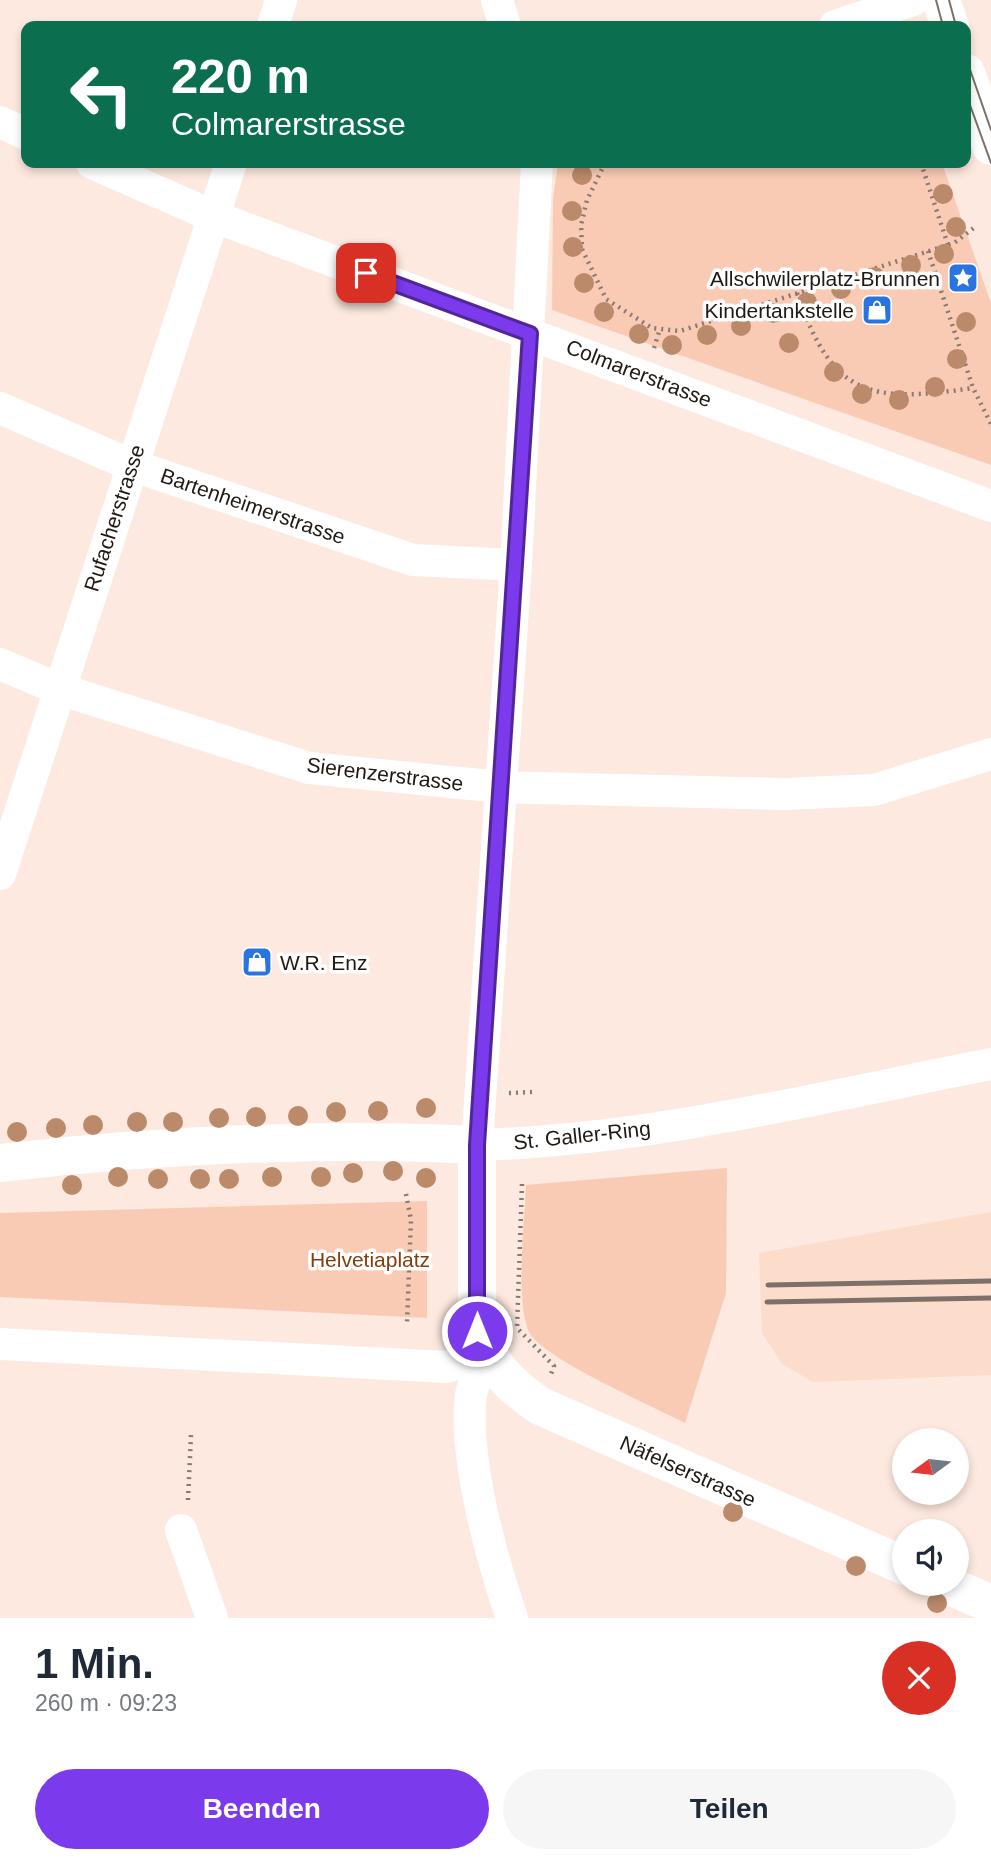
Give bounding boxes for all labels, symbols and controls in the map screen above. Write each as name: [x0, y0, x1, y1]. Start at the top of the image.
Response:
icon: left: [56, 49, 147, 140]
text: 220 m: [171, 49, 310, 103]
text: Colmarerstrasse: [171, 106, 406, 142]
pin: [336, 243, 396, 303]
icon: arrive: [347, 254, 385, 292]
place icon: Allschwilerplatz-Brunnen: [946, 261, 980, 295]
place label: Allschwilerplatz-Brunnen: [710, 267, 940, 290]
shop icon: Kindertankstelle: [860, 293, 894, 327]
place label: Kindertankstelle: [705, 299, 854, 322]
street label: Colmarerstrasse: [563, 335, 715, 411]
street label: Rufacherstrasse: [79, 442, 149, 594]
street label: Bartenheimerstrasse: [158, 464, 348, 548]
street label: Sierenzerstrasse: [305, 753, 465, 795]
shop icon: W.R. Enz: [240, 945, 274, 979]
place label: W.R. Enz: [280, 951, 368, 974]
street label: St. Galler-Ring: [512, 1116, 652, 1154]
park label: Helvetiaplatz: [310, 1248, 430, 1271]
position arrow: [440, 1294, 514, 1368]
north arrow: [892, 1428, 970, 1505]
map controls: [892, 1428, 969, 1596]
street label: Näfelserstrasse: [617, 1431, 759, 1511]
button: sound: [892, 1519, 969, 1596]
text: 1 Min.: [35, 1640, 154, 1687]
button: close: [882, 1641, 956, 1715]
text: 260 m · 09:23: [35, 1690, 177, 1716]
button: Beenden: [35, 1769, 489, 1849]
button: Teilen: [503, 1769, 956, 1849]

